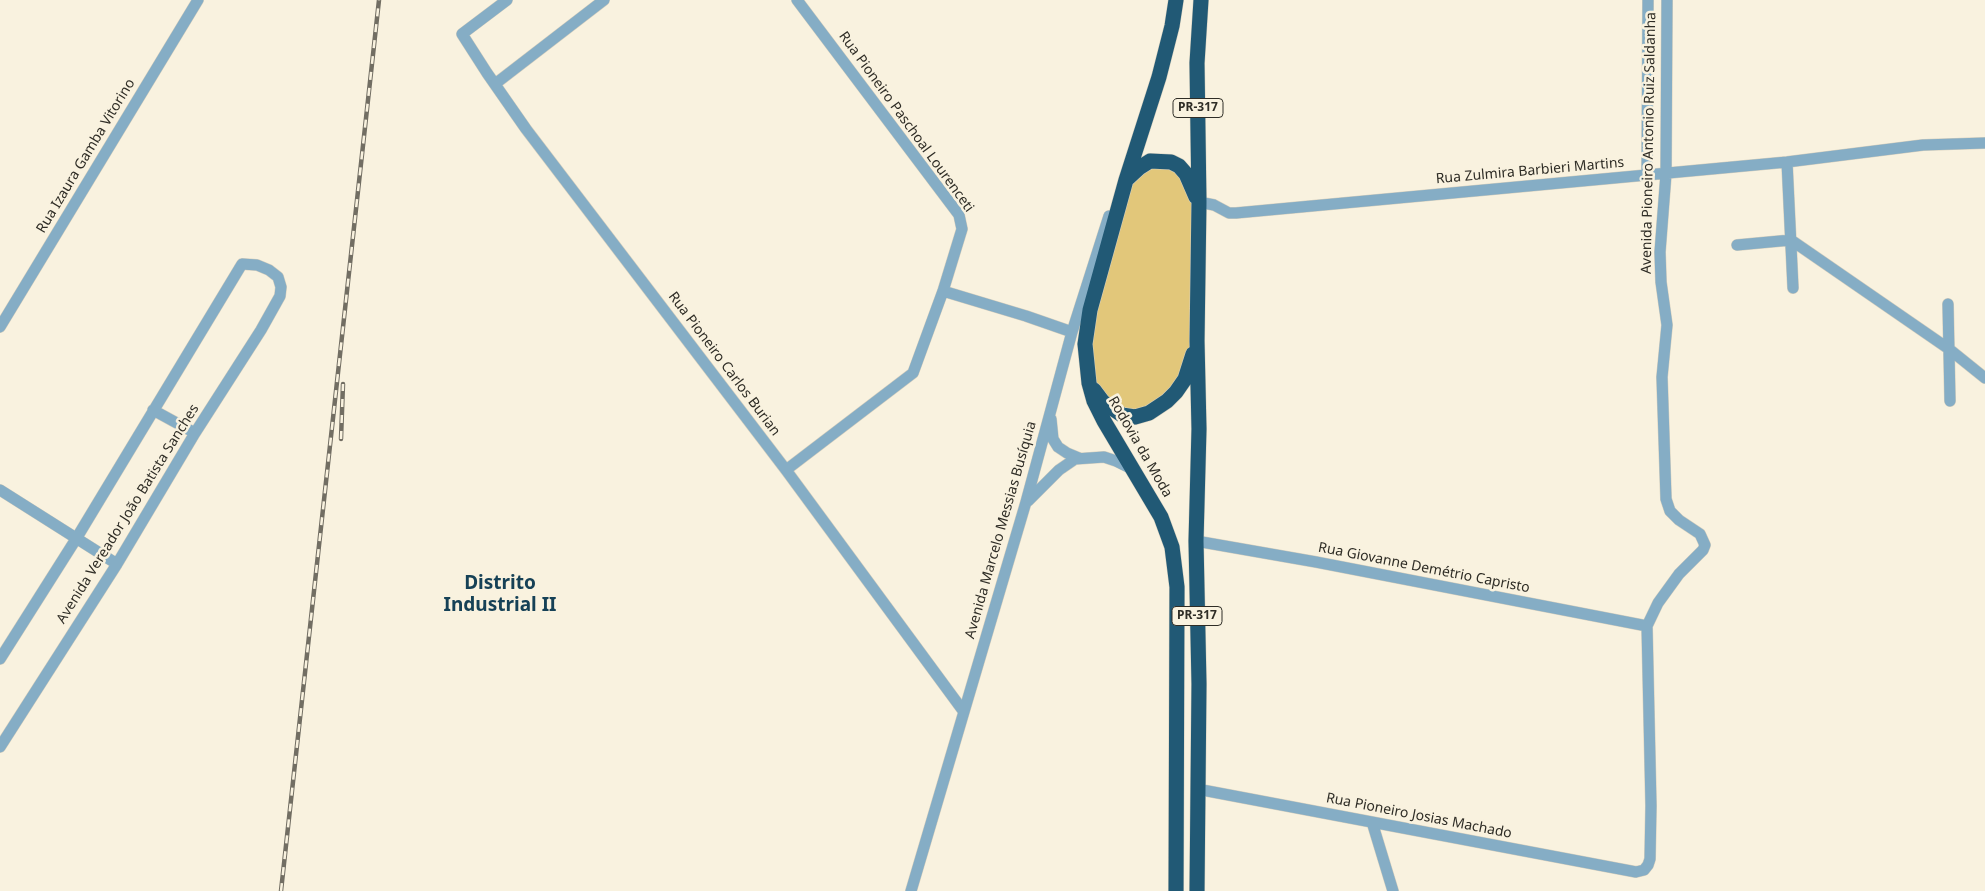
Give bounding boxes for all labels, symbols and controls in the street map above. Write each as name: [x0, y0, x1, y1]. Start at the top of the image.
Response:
street label: Avenida Pioneiro Antonio Ruiz Saldanha: [1638, 12, 1660, 274]
street label: Rua Pioneiro Paschoal Lourenceti: [835, 28, 977, 216]
street label: Rua Izaura Gamba Vitorino: [33, 76, 139, 236]
road number: PR-317: [1173, 99, 1223, 118]
street label: Rua Zulmira Barbieri Martins: [1435, 154, 1625, 188]
street label: Rua Pioneiro Carlos Burian: [664, 289, 784, 439]
street label: Rodovia da Moda: [1104, 393, 1176, 501]
street label: Avenida Vereador João Batista Sanches: [53, 401, 203, 627]
street label: Avenida Marcelo Messias Busíquia: [962, 419, 1040, 641]
street label: Rua Giovanne Demétrio Capristo: [1317, 539, 1531, 597]
district label: Distrito Industrial II: [444, 573, 556, 617]
road number: PR-317: [1172, 606, 1222, 626]
street label: Rua Pioneiro Josias Machado: [1325, 790, 1513, 842]

